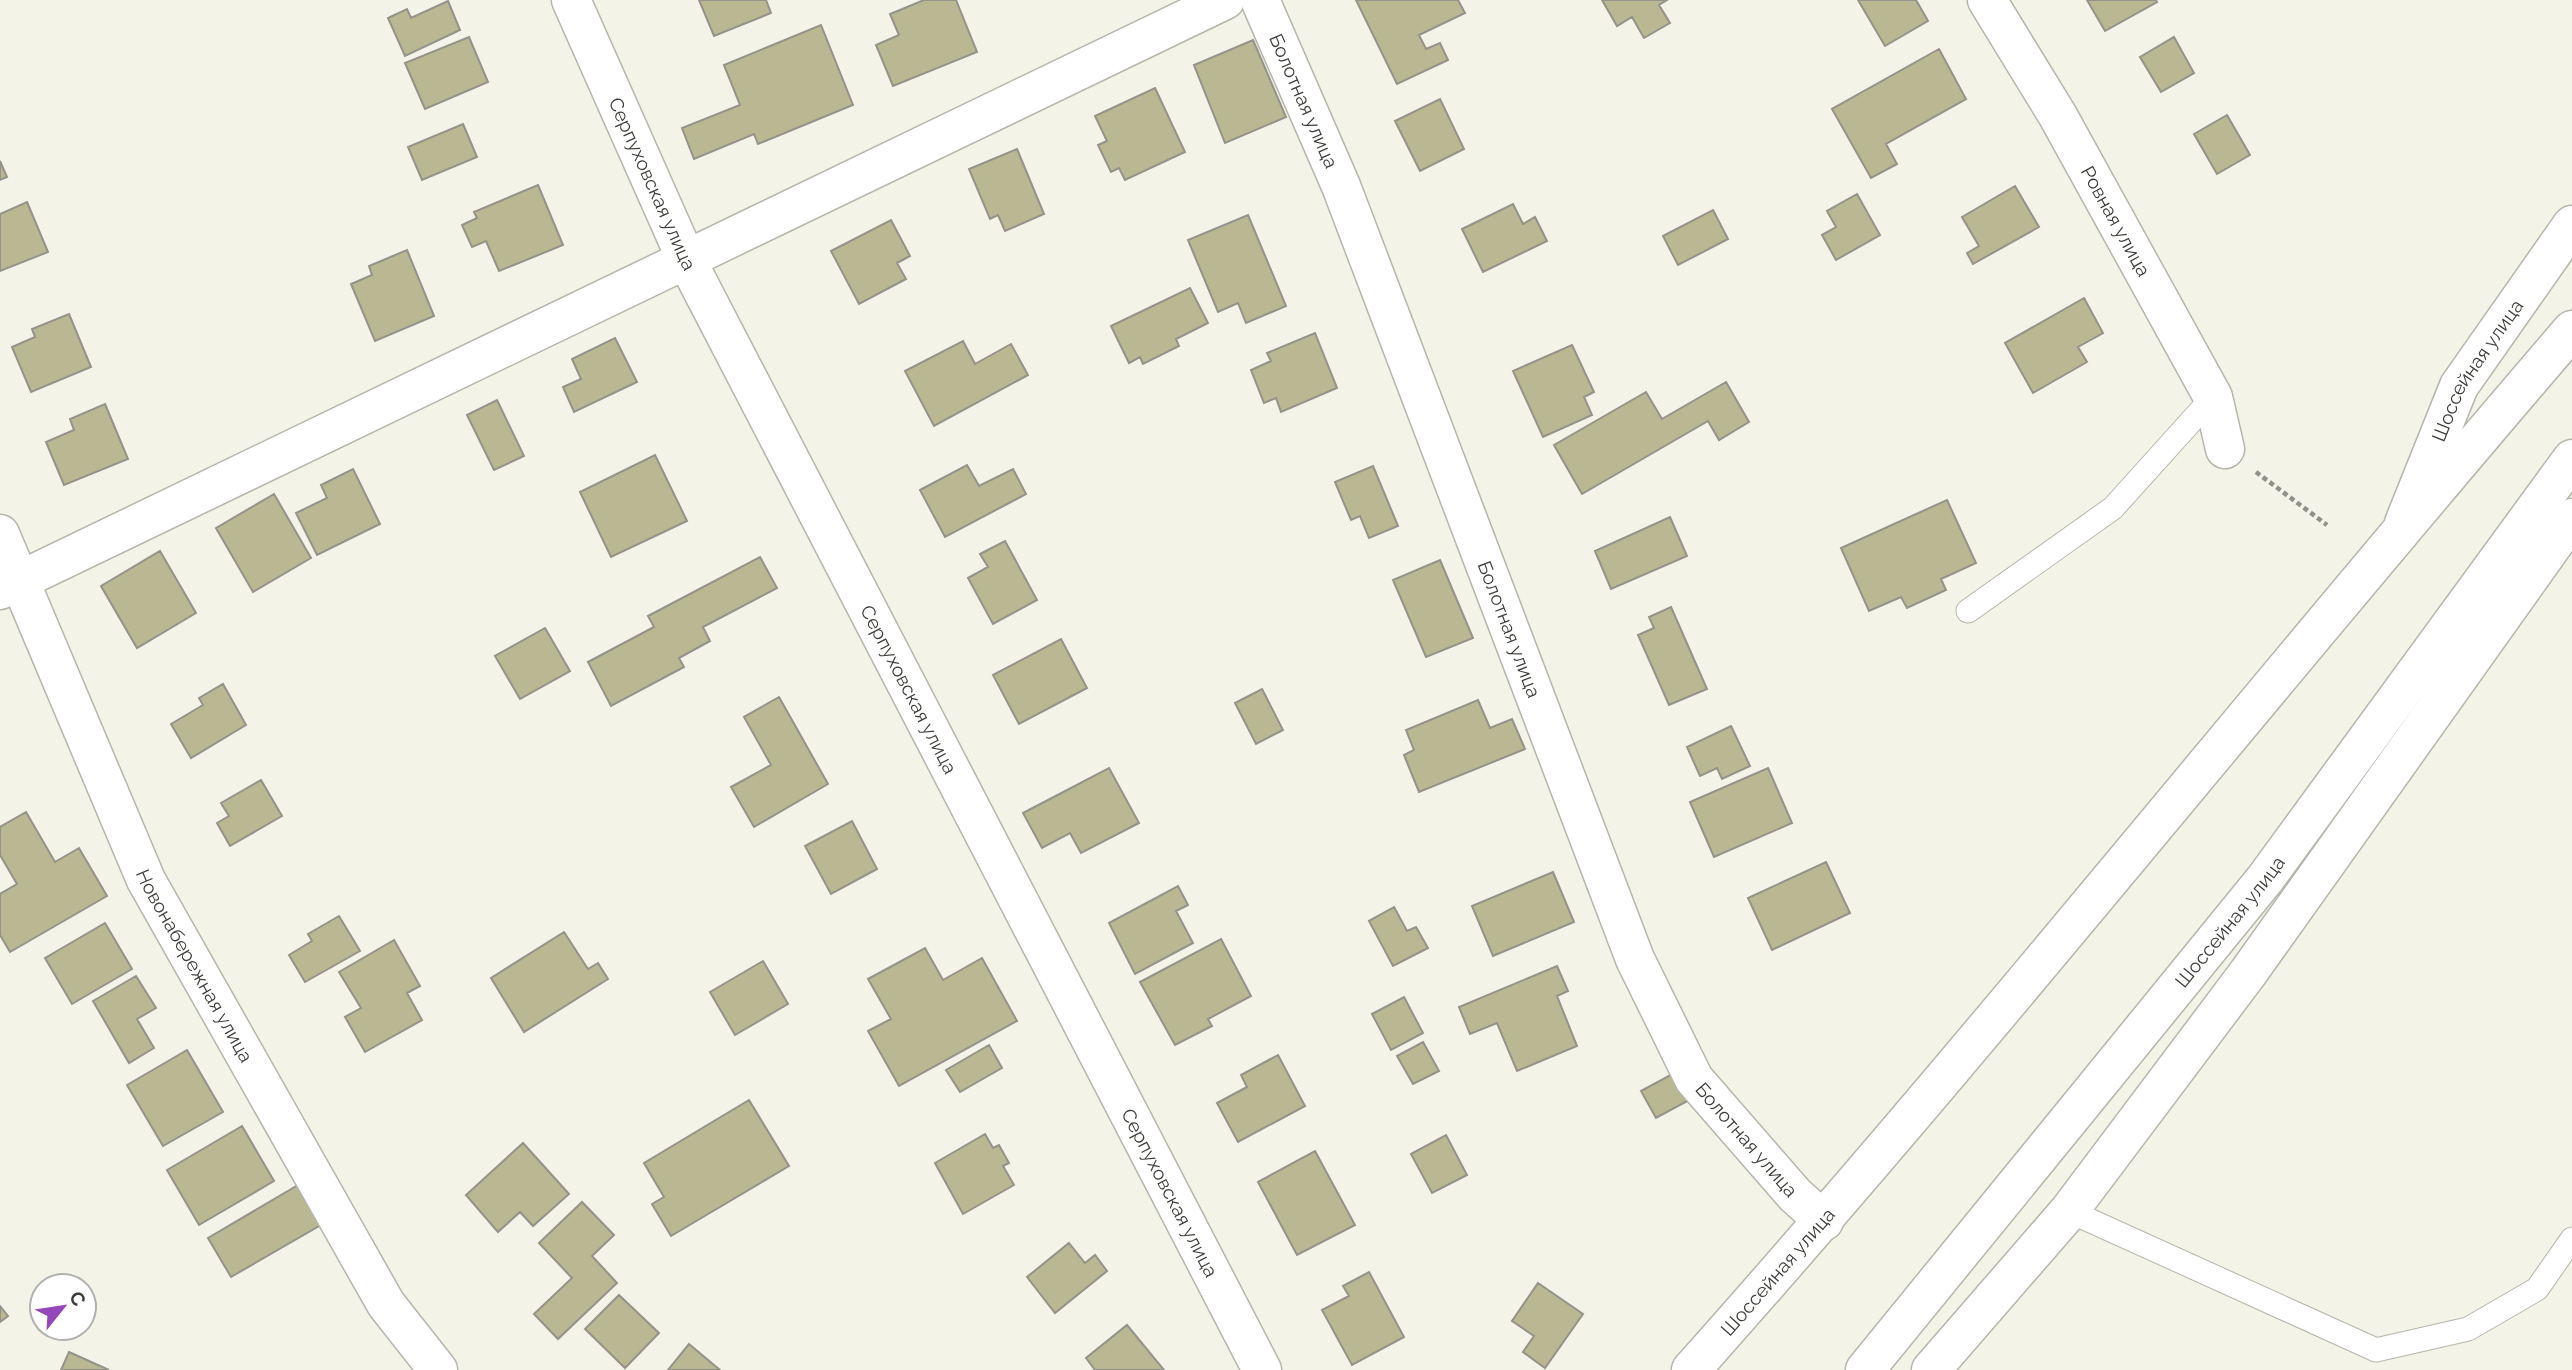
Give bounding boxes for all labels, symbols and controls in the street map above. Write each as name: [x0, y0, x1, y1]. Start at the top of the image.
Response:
street label: Болотная улица: [1265, 30, 1343, 171]
street label: Серпуховская улица: [605, 94, 701, 274]
street label: Ровная улица: [2077, 162, 2155, 280]
street label: Шоссейная улица: [2427, 295, 2527, 444]
street label: Болотная улица: [1474, 558, 1545, 701]
street label: Серпуховская улица: [856, 601, 962, 777]
street label: Шоссейная улица: [2170, 852, 2289, 992]
street label: Новонабережная улица: [132, 866, 258, 1066]
street label: Болотная улица: [1691, 1078, 1802, 1201]
street label: Серпуховская улица: [1117, 1105, 1223, 1281]
street label: Шоссейная улица: [1716, 1203, 1839, 1340]
north arrow: [28, 1272, 98, 1342]
text: С: [65, 1287, 91, 1310]

